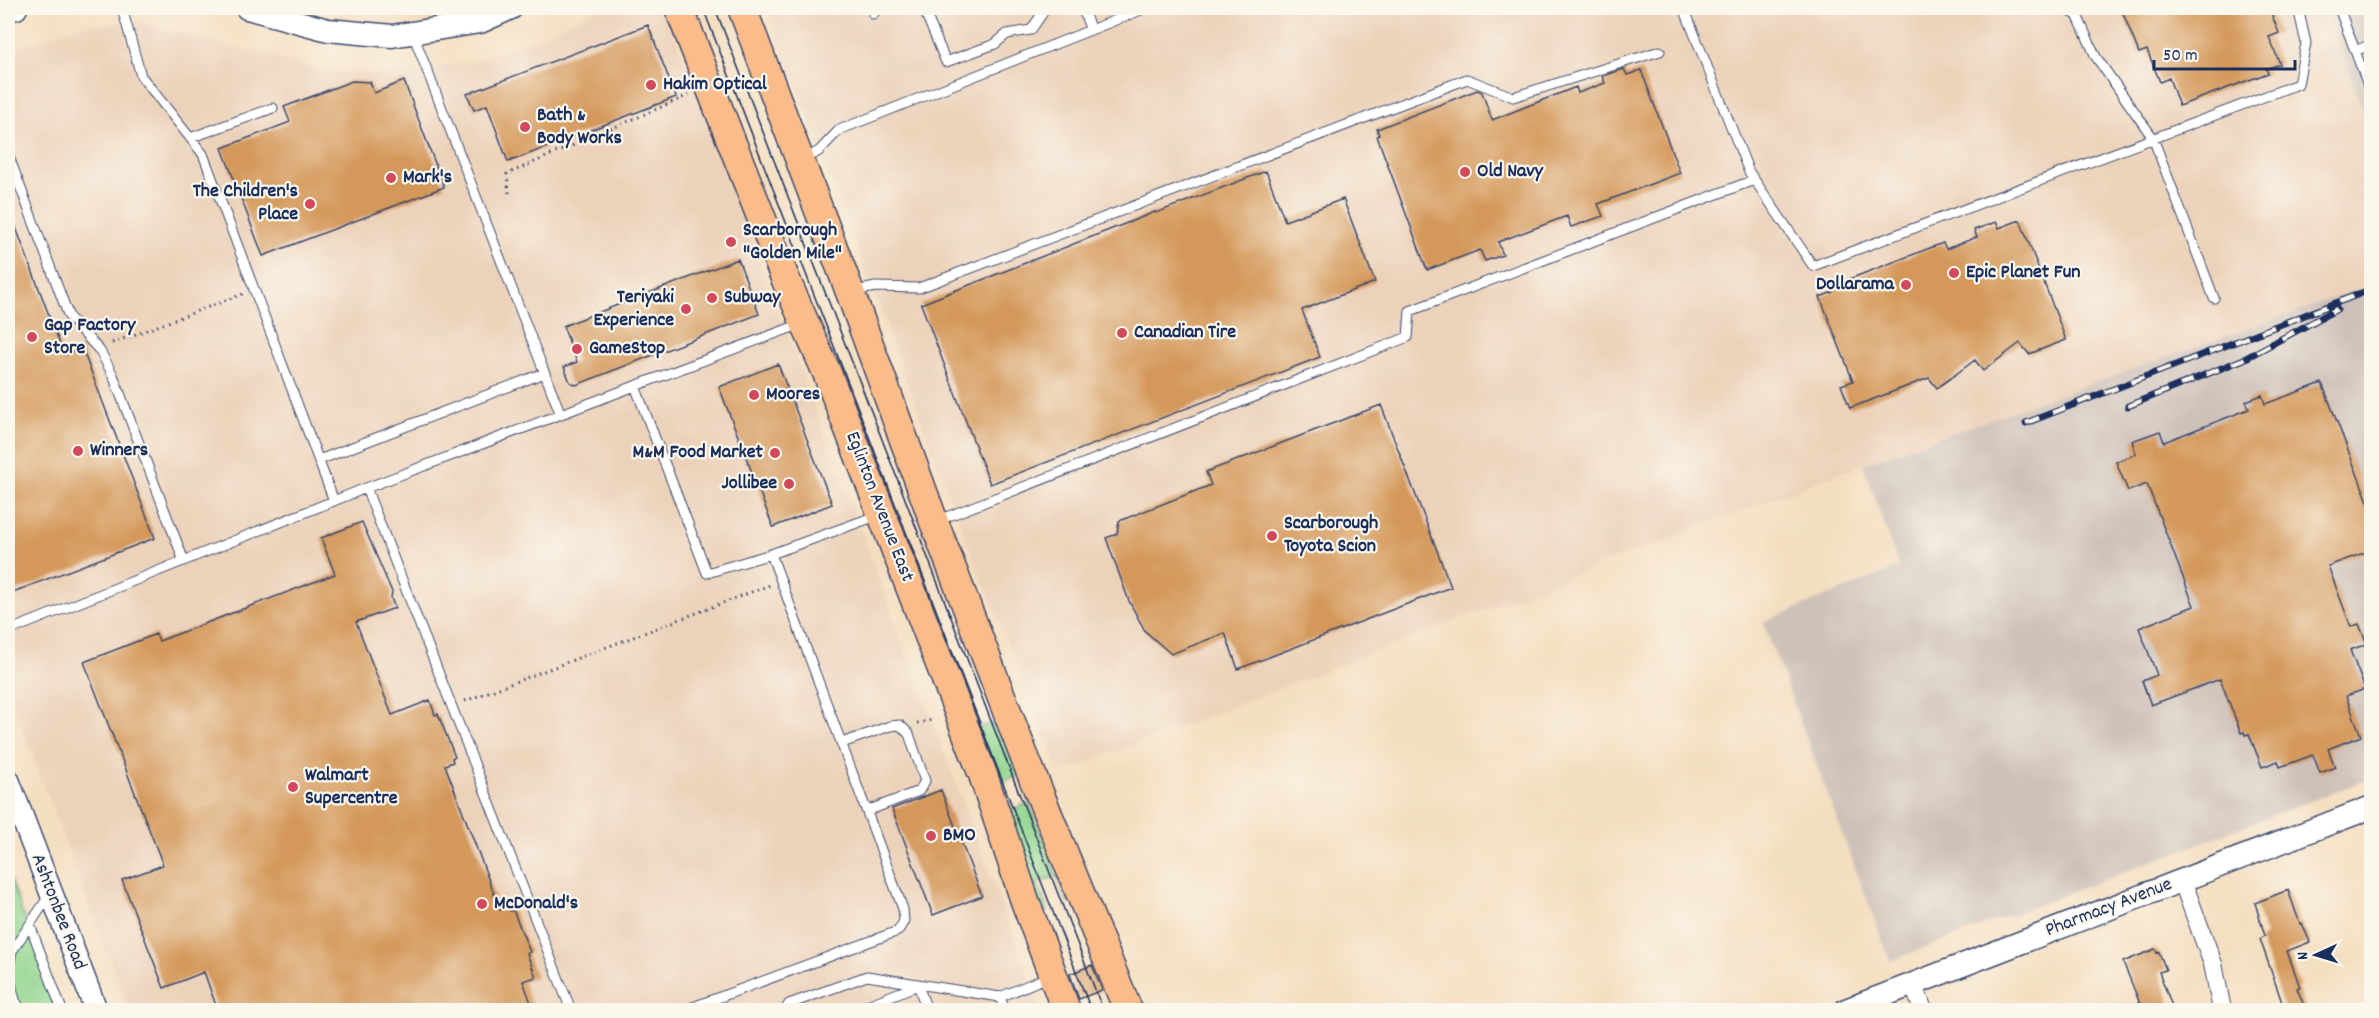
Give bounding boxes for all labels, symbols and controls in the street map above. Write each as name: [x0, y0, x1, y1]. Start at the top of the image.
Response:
scale bar: [2154, 33, 2295, 71]
text: 50 m: [2163, 44, 2198, 69]
place label: Hakim Optical: [663, 71, 767, 99]
marker: Hakim Optical: [644, 78, 658, 92]
place label: Bath & Body Works: [537, 102, 622, 153]
marker: Bath & Body Works: [518, 120, 532, 134]
place label: Old Navy: [1477, 158, 1544, 186]
place label: Mark's: [403, 164, 452, 192]
marker: Old Navy: [1458, 165, 1472, 179]
marker: Mark's: [384, 171, 398, 185]
place label: The Children's Place: [193, 178, 298, 229]
marker: The Children's Place: [303, 197, 317, 211]
place label: Scarborough "Golden Mile": [743, 217, 842, 268]
marker: Scarborough "Golden Mile": [724, 235, 738, 249]
place label: Epic Planet Fun: [1966, 259, 2081, 287]
marker: Epic Planet Fun: [1947, 266, 1961, 280]
place label: Dollarama: [1816, 271, 1895, 299]
marker: Dollarama: [1899, 278, 1913, 292]
place label: Teriyaki Experience: [594, 284, 674, 335]
place label: Subway: [724, 284, 781, 312]
marker: Subway: [705, 291, 719, 305]
marker: Teriyaki Experience: [679, 302, 693, 316]
place label: Gap Factory Store: [44, 312, 136, 363]
place label: Canadian Tire: [1134, 319, 1236, 347]
marker: Canadian Tire: [1115, 326, 1129, 340]
marker: Gap Factory Store: [25, 330, 39, 344]
place label: GameStop: [589, 335, 665, 363]
marker: GameStop: [570, 342, 584, 356]
place label: Moores: [766, 381, 820, 409]
marker: Moores: [747, 388, 761, 402]
street label: Eglinton Avenue East: [837, 428, 921, 586]
place label: Winners: [90, 437, 148, 465]
place label: M&M Food Market: [633, 439, 764, 467]
marker: Winners: [71, 444, 85, 458]
marker: M&M Food Market: [768, 446, 782, 460]
place label: Jollibee: [721, 470, 777, 498]
marker: Jollibee: [782, 477, 796, 491]
place label: Scarborough Toyota Scion: [1284, 510, 1378, 561]
marker: Scarborough Toyota Scion: [1265, 529, 1279, 543]
place label: Walmart Supercentre: [305, 762, 398, 813]
marker: Walmart Supercentre: [286, 780, 300, 794]
place label: BMO: [943, 822, 976, 850]
marker: BMO: [924, 829, 938, 843]
street label: Ashtonbee Road: [23, 850, 93, 974]
street label: Pharmacy Avenue: [2042, 871, 2177, 945]
place label: McDonald's: [494, 890, 578, 918]
marker: McDonald's: [475, 897, 489, 911]
north arrow: [2286, 925, 2346, 985]
text: N: [2292, 951, 2315, 961]

